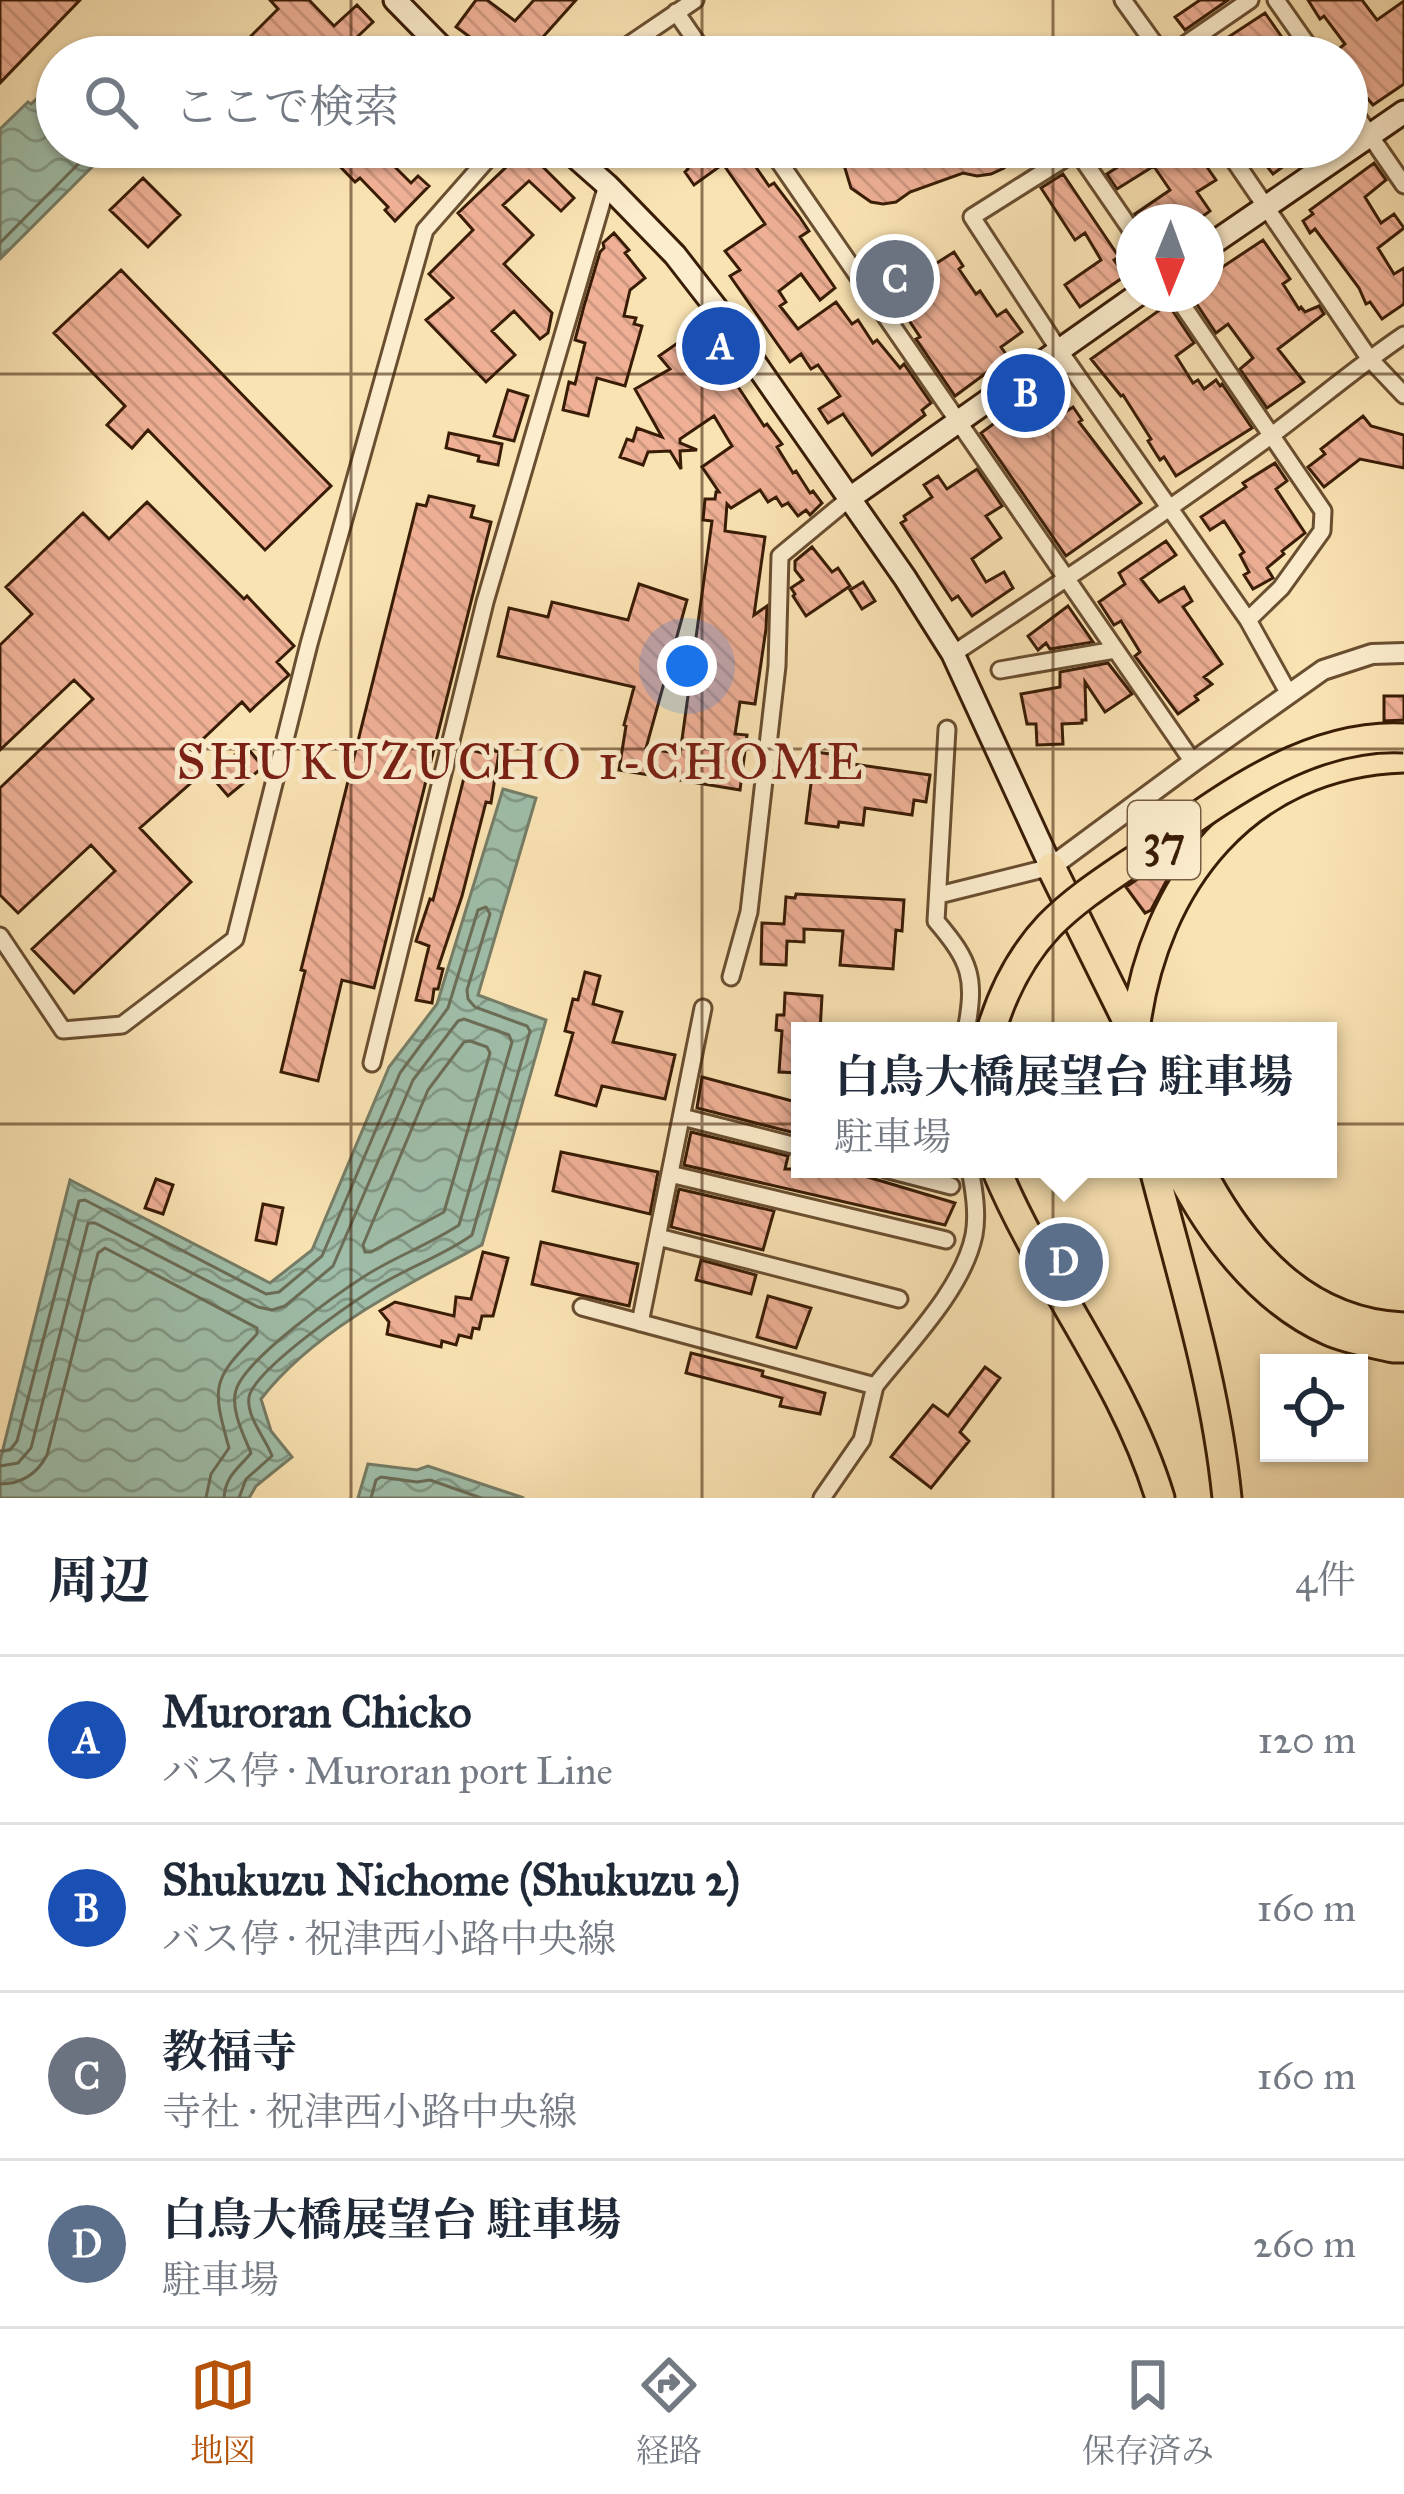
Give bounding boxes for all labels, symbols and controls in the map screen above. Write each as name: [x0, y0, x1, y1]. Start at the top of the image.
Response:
search box: [36, 36, 1368, 168]
icon: search: [78, 69, 144, 135]
text: ここで検索: [174, 79, 399, 134]
north arrow: [1116, 204, 1224, 312]
pin: C: [856, 234, 934, 324]
pin: A: [682, 301, 760, 391]
pin: B: [987, 348, 1065, 438]
your location: [657, 636, 717, 696]
district label: SHUKUZUCHO 1-CHOME: [176, 731, 866, 793]
road number: 37: [1128, 801, 1200, 879]
popup: [791, 1022, 1337, 1178]
text: 白鳥大橋展望台 駐車場: [834, 1049, 1294, 1104]
text: 駐車場: [834, 1113, 951, 1161]
pin: D: [1025, 1217, 1103, 1307]
map controls: [1260, 1354, 1368, 1462]
button: locate: [1260, 1354, 1368, 1462]
text: 周辺: [48, 1550, 150, 1612]
text: 4件: [1295, 1556, 1356, 1604]
text: Muroran Chicko: [162, 1684, 472, 1739]
text: A: [74, 1716, 100, 1764]
text: 120 m: [1257, 1716, 1356, 1764]
text: バス停 · Muroran port Line: [162, 1747, 613, 1795]
text: Shukuzu Nichome (Shukuzu 2): [162, 1852, 740, 1907]
text: B: [74, 1884, 100, 1932]
text: 160 m: [1257, 1884, 1356, 1932]
text: バス停 · 祝津西小路中央線: [162, 1915, 616, 1963]
text: 教福寺: [162, 2024, 297, 2079]
text: C: [74, 2052, 100, 2100]
text: 160 m: [1257, 2052, 1356, 2100]
text: 寺社 · 祝津西小路中央線: [162, 2088, 577, 2136]
text: 白鳥大橋展望台 駐車場: [162, 2192, 622, 2247]
text: D: [72, 2220, 102, 2268]
text: 260 m: [1253, 2220, 1356, 2268]
text: 駐車場: [162, 2256, 279, 2304]
tab: 地図: [190, 2352, 256, 2471]
tab: 経路: [636, 2352, 702, 2471]
tab: 保存済み: [1082, 2352, 1214, 2471]

